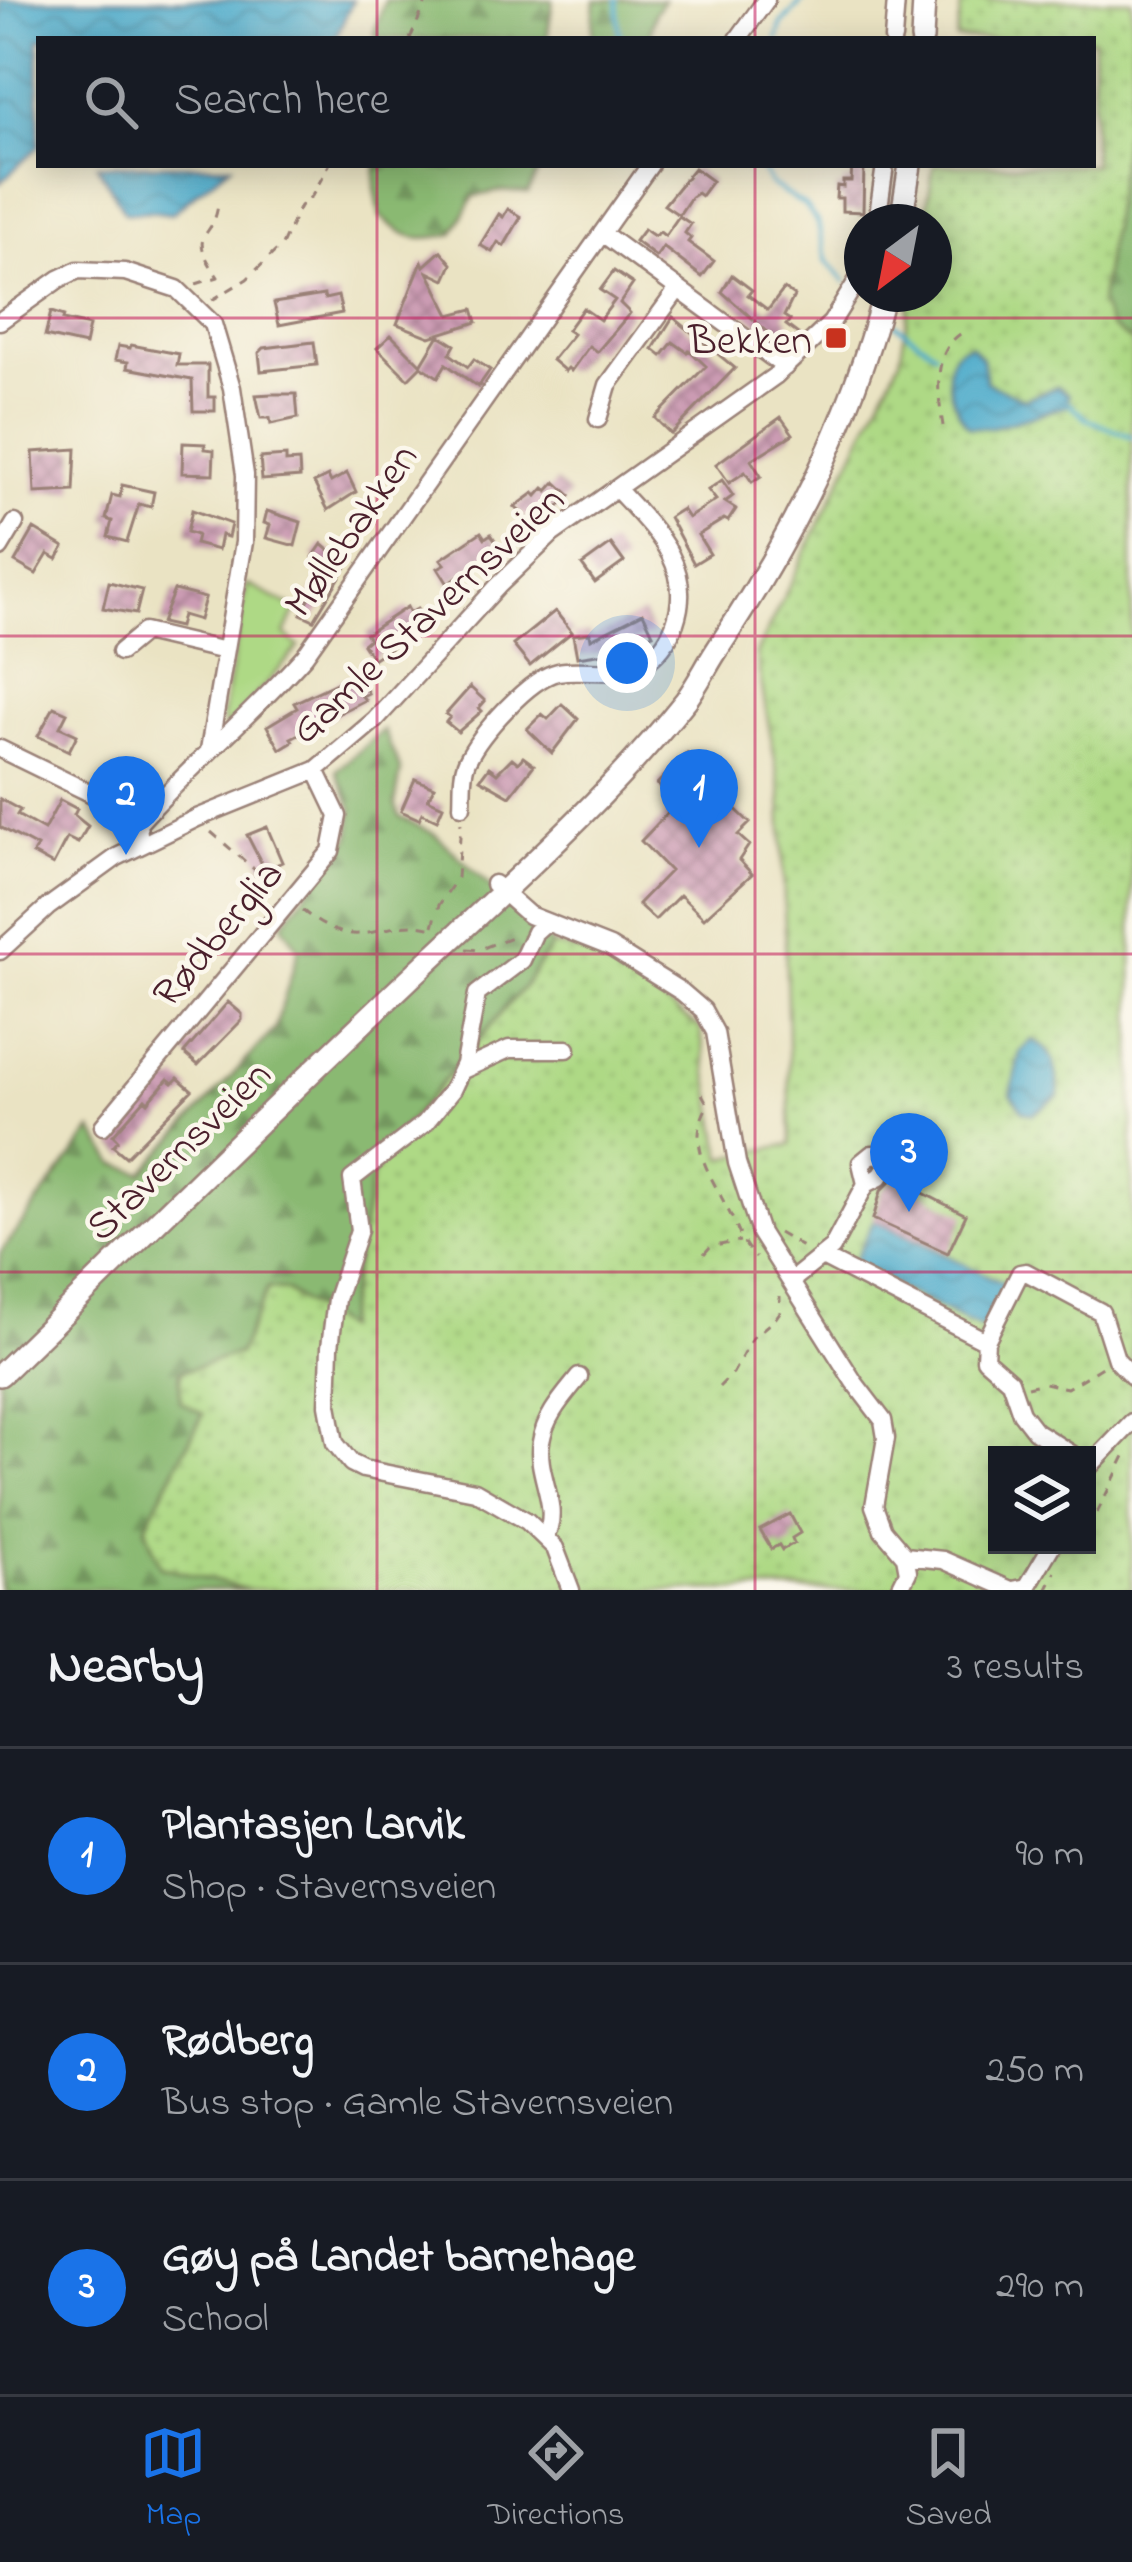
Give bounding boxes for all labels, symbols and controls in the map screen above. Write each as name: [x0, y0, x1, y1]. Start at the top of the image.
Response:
search box: [36, 36, 1096, 168]
icon: search: [78, 69, 144, 135]
text: Search here: [174, 69, 390, 135]
north arrow: [844, 204, 952, 312]
place label: Bekken: [688, 312, 812, 373]
marker: Bekken: [823, 325, 849, 351]
street label: Møllebakken: [270, 432, 435, 631]
street label: Gamle Stavernsveien: [278, 472, 580, 760]
your location: [597, 633, 657, 693]
pin: 1: [660, 749, 738, 848]
pin: 2: [87, 756, 165, 855]
street label: Rødberglia: [139, 847, 300, 1022]
street label: Stavernsveien: [73, 1047, 287, 1257]
pin: 3: [870, 1113, 948, 1212]
map controls: [988, 1446, 1096, 1554]
button: layers: [988, 1446, 1096, 1554]
text: Nearby: [48, 1631, 204, 1706]
text: 3 results: [947, 1640, 1084, 1697]
text: Plantasjen Larvik: [162, 1794, 464, 1860]
text: 1: [81, 1827, 93, 1884]
text: 90 m: [1015, 1827, 1084, 1884]
text: Shop · Stavernsveien: [162, 1860, 496, 1917]
text: Rødberg: [162, 2010, 314, 2076]
text: 2: [77, 2043, 97, 2100]
text: 250 m: [985, 2043, 1084, 2100]
text: Bus stop · Gamle Stavernsveien: [162, 2076, 673, 2133]
text: Gøy på Landet barnehage: [162, 2226, 635, 2292]
text: 3: [79, 2259, 95, 2316]
text: 290 m: [996, 2259, 1084, 2316]
text: School: [162, 2292, 269, 2349]
tab: Map: [140, 2420, 206, 2540]
tab: Directions: [487, 2420, 625, 2540]
tab: Saved: [905, 2420, 992, 2540]

